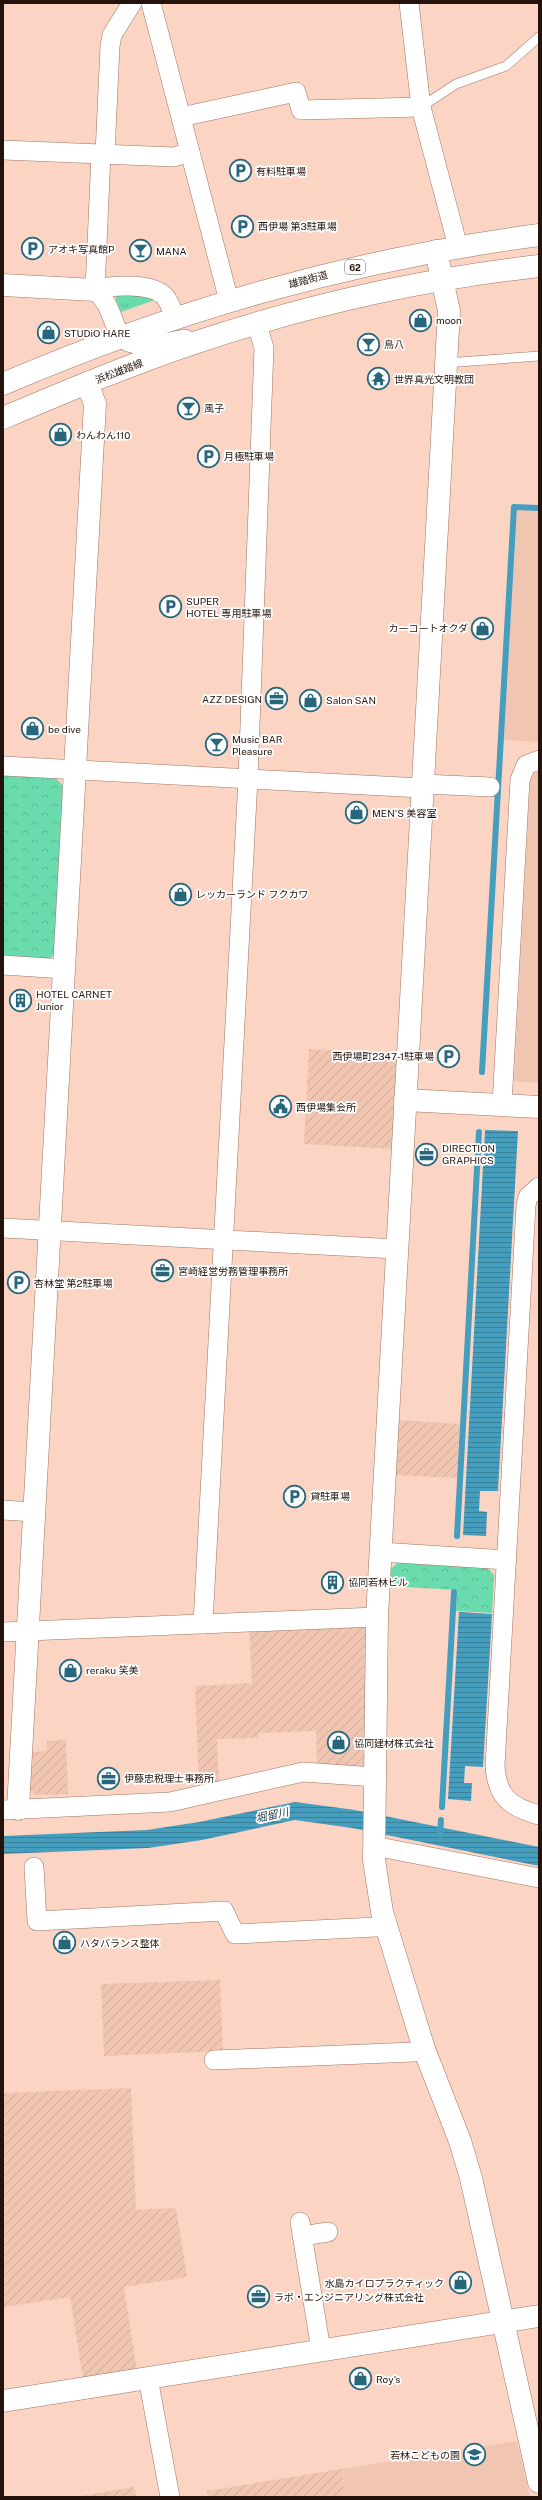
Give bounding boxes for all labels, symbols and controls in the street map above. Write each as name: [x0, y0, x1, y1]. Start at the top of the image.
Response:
parking icon: 有料駐車場: [227, 158, 253, 184]
place label: 有料駐車場: [256, 165, 306, 177]
parking icon: 西伊場 第3駐車場: [229, 213, 255, 239]
place label: 西伊場 第3駐車場: [258, 220, 337, 232]
parking icon: アオキ写真館P: [19, 236, 45, 262]
bar icon: MANA: [128, 238, 154, 264]
place label: アオキ写真館P: [48, 243, 115, 255]
place label: MANA: [156, 245, 187, 257]
road number: 62: [345, 260, 365, 274]
street label: 雄踏街道: [287, 268, 329, 290]
shop icon: moon: [407, 307, 433, 333]
place label: moon: [436, 314, 462, 326]
shop icon: STUDiO HARE: [35, 320, 61, 346]
place label: STUDiO HARE: [64, 327, 130, 339]
bar icon: 鳥八: [355, 331, 381, 357]
place label: 鳥八: [384, 338, 404, 350]
street label: 浜松雄踏線: [94, 356, 144, 386]
temple icon: 世界真光文明教団: [366, 366, 392, 392]
place label: 世界真光文明教団: [394, 373, 474, 385]
bar icon: 風子: [175, 395, 201, 421]
place label: 風子: [204, 402, 224, 414]
shop icon: わんわん110: [47, 422, 73, 448]
place label: わんわん110: [76, 429, 130, 441]
parking icon: 月極駐車場: [196, 443, 222, 469]
place label: 月極駐車場: [224, 450, 274, 462]
parking icon: SUPER HOTEL 専用駐車場: [158, 594, 184, 620]
place label: SUPER HOTEL 専用駐車場: [186, 595, 272, 619]
shop icon: カーコートオクダ: [470, 615, 496, 641]
place label: カーコートオクダ: [389, 622, 468, 634]
office icon: AZZ DESIGN: [264, 686, 290, 712]
shop icon: Salon SAN: [298, 687, 324, 713]
place label: AZZ DESIGN: [202, 693, 262, 705]
place label: Salon SAN: [326, 694, 376, 706]
shop icon: be dive: [19, 716, 45, 742]
place label: be dive: [48, 723, 81, 735]
bar icon: Music BAR Pleasure: [203, 732, 229, 758]
place label: Music BAR Pleasure: [232, 733, 283, 757]
shop icon: MEN'S 美容室: [343, 800, 369, 826]
place label: MEN'S 美容室: [372, 807, 436, 819]
shop icon: レッカーランド フクカワ: [167, 881, 193, 907]
place label: レッカーランド フクカワ: [196, 888, 308, 900]
building icon: HOTEL CARNET Junior: [8, 987, 34, 1013]
place label: HOTEL CARNET Junior: [36, 988, 112, 1012]
parking icon: 西伊場町2347-1駐車場: [436, 1043, 462, 1069]
place label: 西伊場町2347-1駐車場: [332, 1050, 434, 1062]
public building icon: 西伊場集会所: [267, 1094, 293, 1120]
place label: 西伊場集会所: [296, 1101, 356, 1113]
office icon: DIRECTION GRAPHICS: [413, 1141, 439, 1167]
place label: DIRECTION GRAPHICS: [442, 1142, 495, 1166]
office icon: 宮崎経営労務管理事務所: [149, 1258, 175, 1284]
place label: 宮崎経営労務管理事務所: [178, 1265, 288, 1277]
parking icon: 杏林堂 第2駐車場: [6, 1270, 32, 1296]
place label: 杏林堂 第2駐車場: [34, 1277, 112, 1289]
parking icon: 貸駐車場: [282, 1483, 308, 1509]
place label: 貸駐車場: [310, 1490, 350, 1502]
building icon: 協同若林ビル: [320, 1569, 346, 1595]
place label: 協同若林ビル: [348, 1576, 408, 1588]
shop icon: reraku 笑美: [58, 1657, 84, 1683]
place label: reraku 笑美: [86, 1664, 139, 1676]
shop icon: 協同建材株式会社: [325, 1730, 351, 1756]
place label: 協同建材株式会社: [354, 1737, 434, 1749]
office icon: 伊藤忠税理士事務所: [96, 1765, 122, 1791]
place label: 伊藤忠税理士事務所: [124, 1772, 214, 1784]
water label: 堀留川: [255, 1805, 290, 1824]
shop icon: ハタバランス整体: [52, 1930, 78, 1956]
place label: ハタバランス整体: [80, 1937, 160, 1949]
shop icon: 水島カイロプラクティック: [447, 2270, 473, 2296]
place label: 水島カイロプラクティック: [325, 2277, 444, 2289]
office icon: ラボ・エンジニアリング株式会社: [245, 2284, 271, 2310]
place label: ラボ・エンジニアリング株式会社: [274, 2291, 424, 2303]
shop icon: Roy's: [347, 2366, 373, 2392]
place label: Roy's: [376, 2373, 400, 2385]
school or university icon: 若林こどもの園: [462, 2442, 488, 2468]
place label: 若林こどもの園: [390, 2449, 460, 2461]

